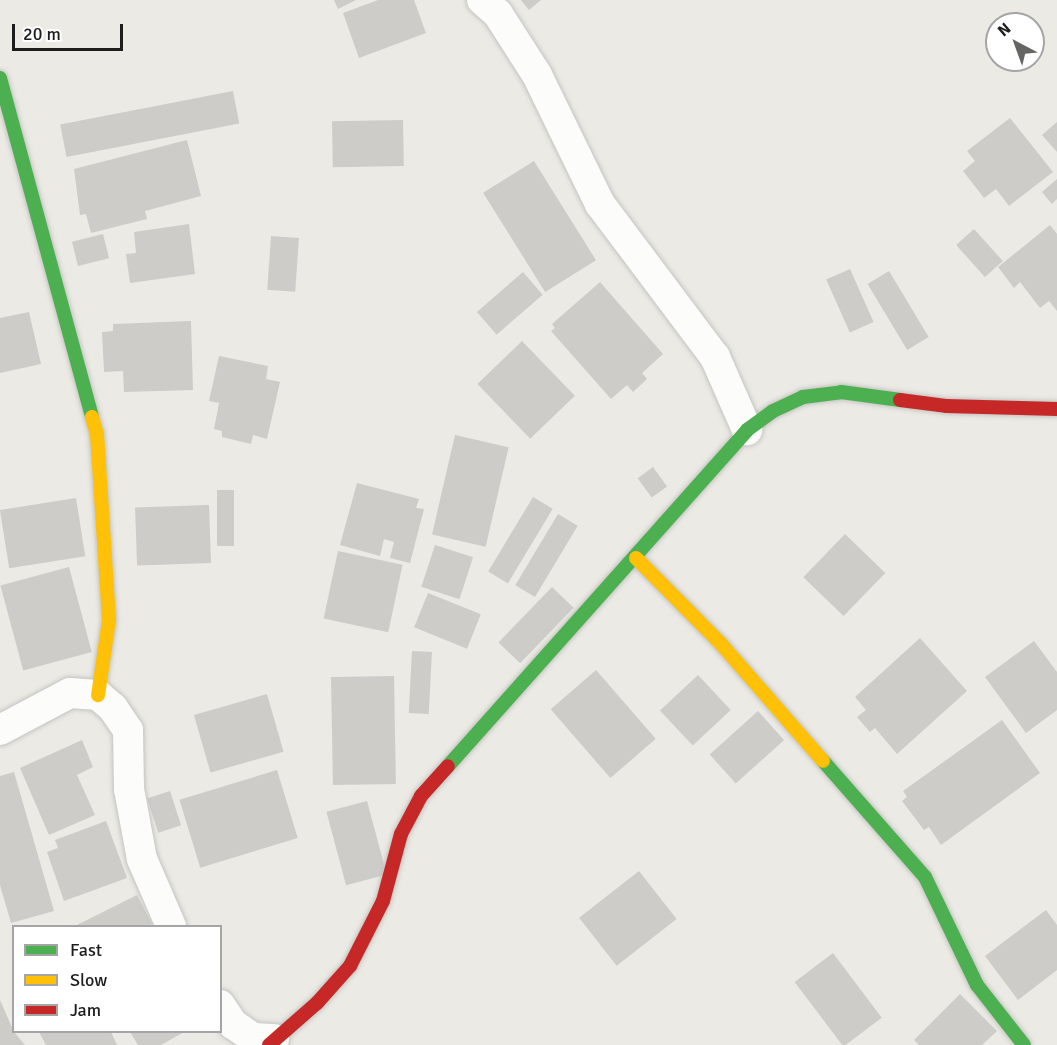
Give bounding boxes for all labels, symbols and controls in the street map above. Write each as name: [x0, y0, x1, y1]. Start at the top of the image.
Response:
scale bar: [15, 12, 126, 50]
north arrow: [985, 12, 1045, 72]
text: N: [994, 19, 1015, 41]
text: 20 m: [23, 23, 61, 45]
legend: [12, 925, 222, 1033]
text: Fast: [70, 939, 102, 961]
text: Slow: [70, 969, 107, 991]
text: Jam: [70, 999, 101, 1021]

